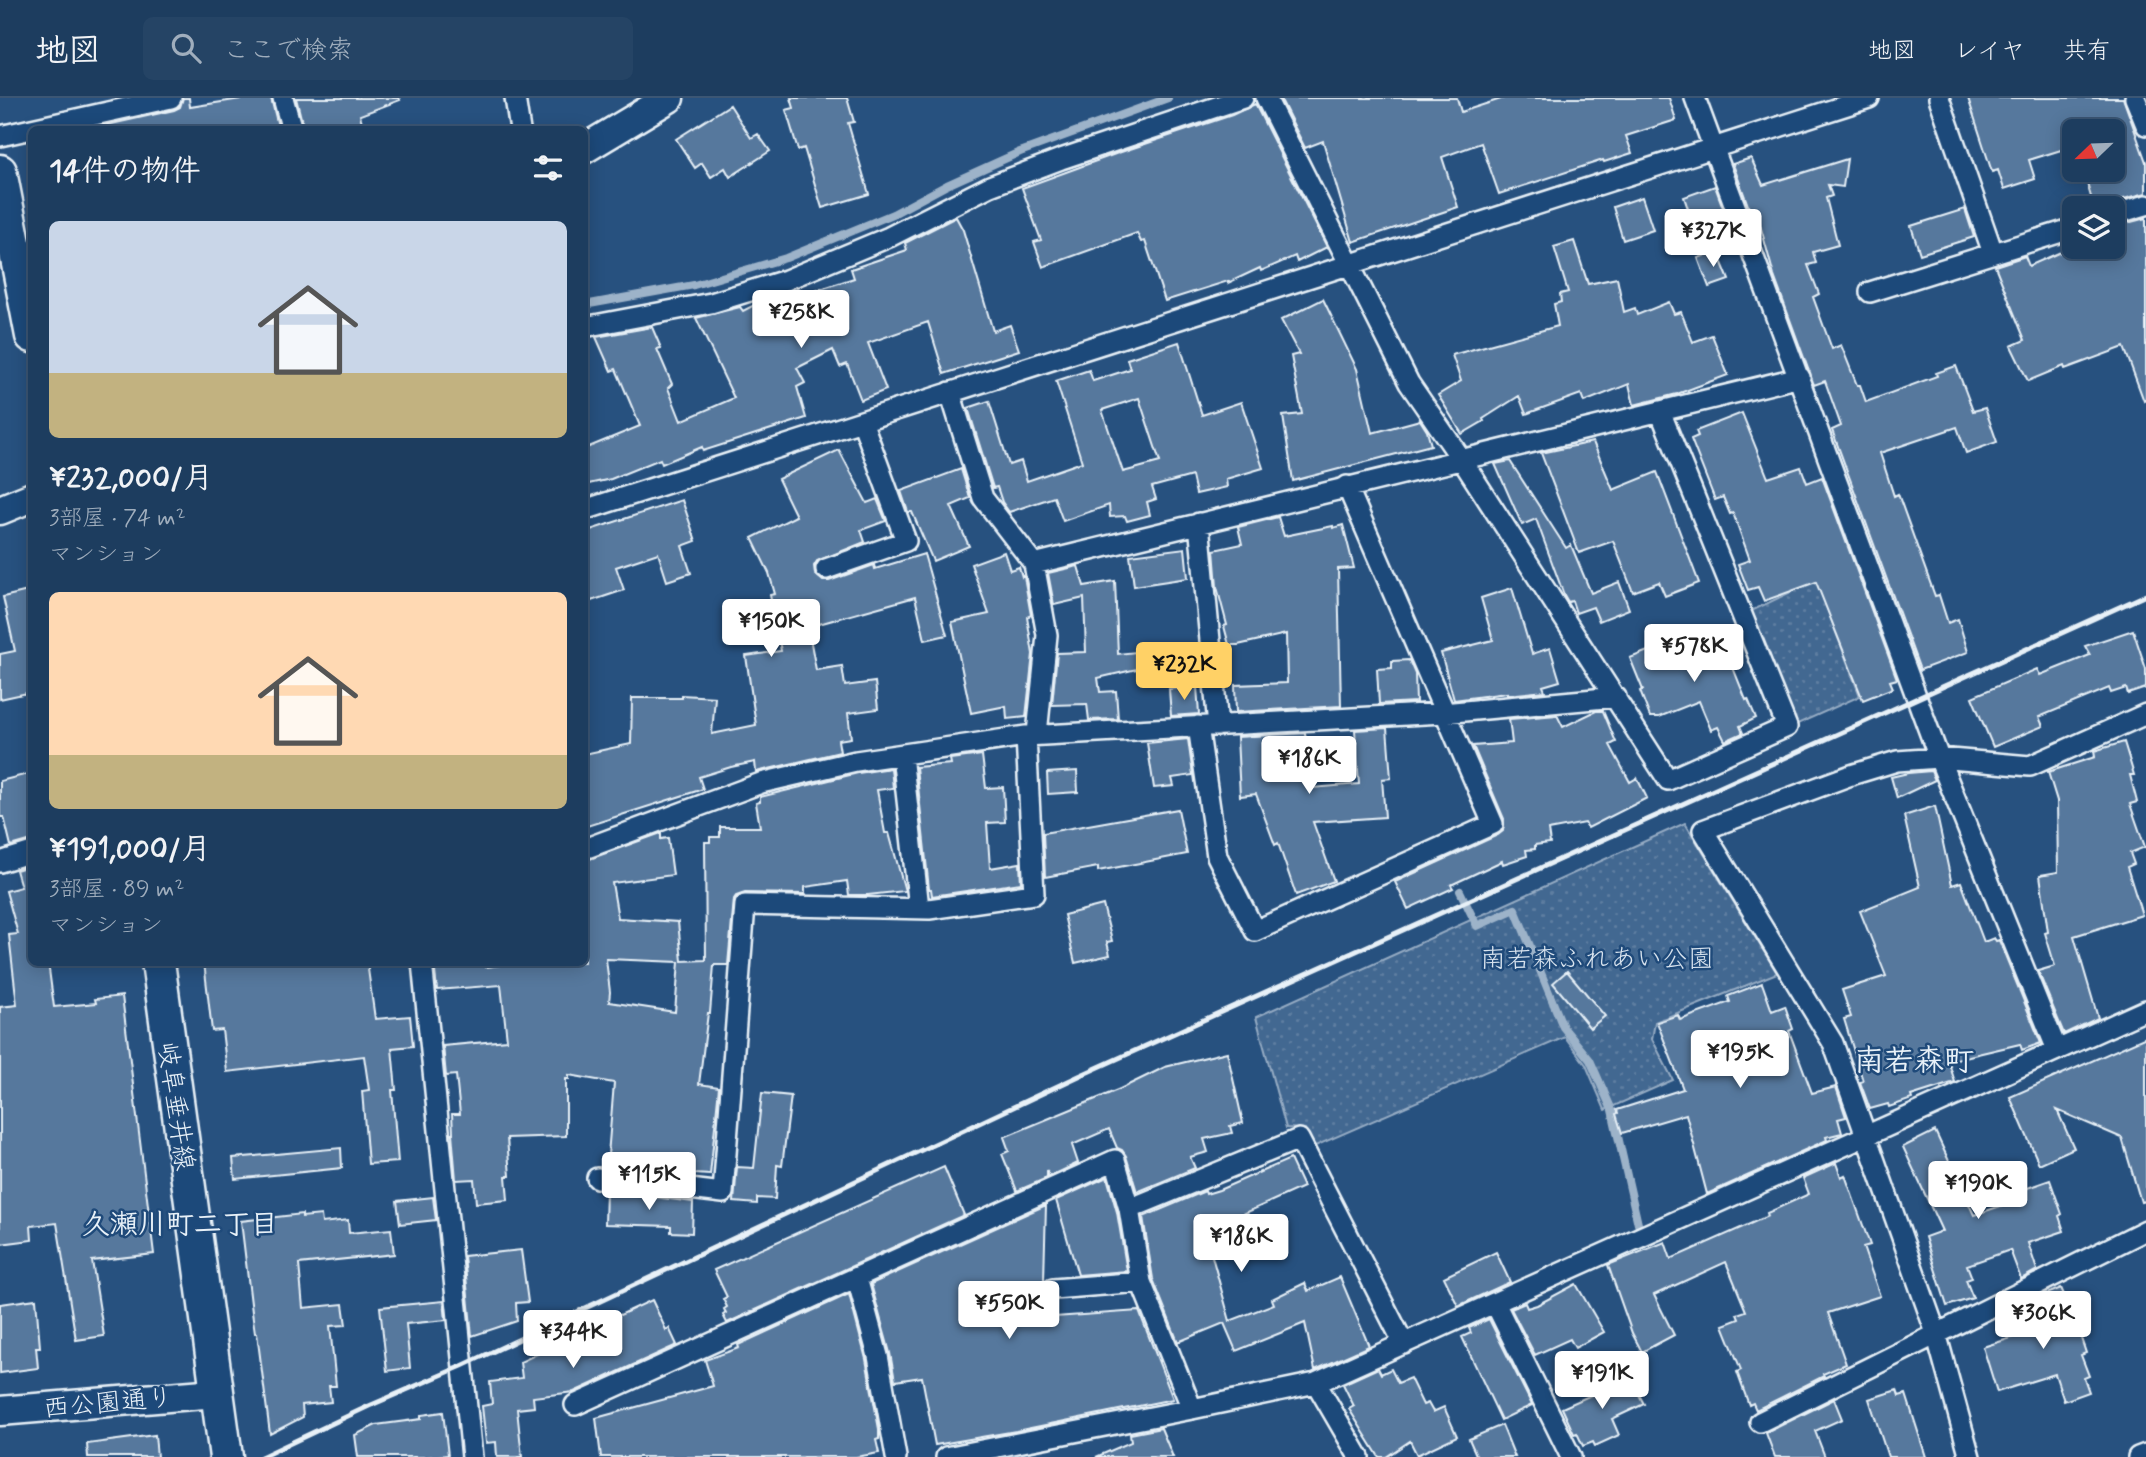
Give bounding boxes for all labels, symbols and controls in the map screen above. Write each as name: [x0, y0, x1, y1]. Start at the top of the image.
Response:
search box: [143, 17, 633, 80]
icon: search: [167, 29, 205, 67]
text: 地図: [35, 30, 101, 74]
text: ここで検索: [223, 34, 353, 68]
text: 地図: [1868, 36, 1916, 67]
text: レイヤ: [1954, 36, 2025, 67]
text: 共有: [2063, 36, 2111, 67]
north arrow: [2062, 119, 2124, 182]
map controls: [2062, 119, 2125, 259]
icon: filters: [529, 149, 567, 187]
text: 14件の物件: [49, 152, 201, 191]
button: layers: [2062, 196, 2125, 259]
pin: ¥327K: [1664, 209, 1762, 269]
text: ¥327K: [1681, 217, 1745, 247]
icon: home: [245, 267, 371, 393]
pin: ¥258K: [752, 290, 850, 350]
text: ¥258K: [768, 298, 834, 328]
text: ¥232,000/月: [49, 459, 213, 498]
text: 3部屋 · 74 m²: [49, 504, 186, 534]
text: マンション: [49, 540, 163, 570]
pin: ¥150K: [722, 600, 820, 659]
text: ¥150K: [738, 607, 804, 637]
pin: ¥578K: [1645, 624, 1743, 684]
text: ¥578K: [1660, 632, 1728, 662]
icon: home: [245, 638, 371, 764]
pin: ¥232K: [1135, 642, 1233, 702]
text: ¥232K: [1152, 650, 1216, 680]
pin: ¥186K: [1260, 736, 1358, 796]
text: ¥186K: [1277, 744, 1341, 774]
text: ¥191,000/月: [49, 830, 211, 869]
text: 3部屋 · 89 m²: [49, 875, 184, 905]
text: マンション: [49, 911, 163, 941]
park label: 南若森ふれあい公園: [1480, 943, 1714, 977]
pin: ¥195K: [1691, 1030, 1789, 1090]
text: ¥195K: [1707, 1038, 1773, 1068]
street label: 岐阜垂井線: [149, 1040, 201, 1173]
district label: 南若森町: [1854, 1042, 1974, 1081]
pin: ¥115K: [600, 1152, 698, 1212]
text: ¥115K: [618, 1160, 680, 1190]
pin: ¥190K: [1929, 1162, 2027, 1221]
text: ¥190K: [1944, 1169, 2012, 1199]
district label: 久瀬川町二丁目: [82, 1207, 278, 1244]
pin: ¥186K: [1192, 1214, 1290, 1274]
text: ¥186K: [1209, 1222, 1273, 1252]
pin: ¥550K: [960, 1282, 1058, 1341]
text: ¥550K: [974, 1289, 1044, 1319]
pin: ¥306K: [1994, 1292, 2092, 1351]
text: ¥306K: [2011, 1299, 2075, 1329]
pin: ¥344K: [524, 1310, 622, 1370]
text: ¥344K: [539, 1318, 607, 1348]
pin: ¥191K: [1553, 1352, 1651, 1411]
text: ¥191K: [1571, 1359, 1633, 1389]
street label: 西公園通り: [42, 1381, 174, 1427]

